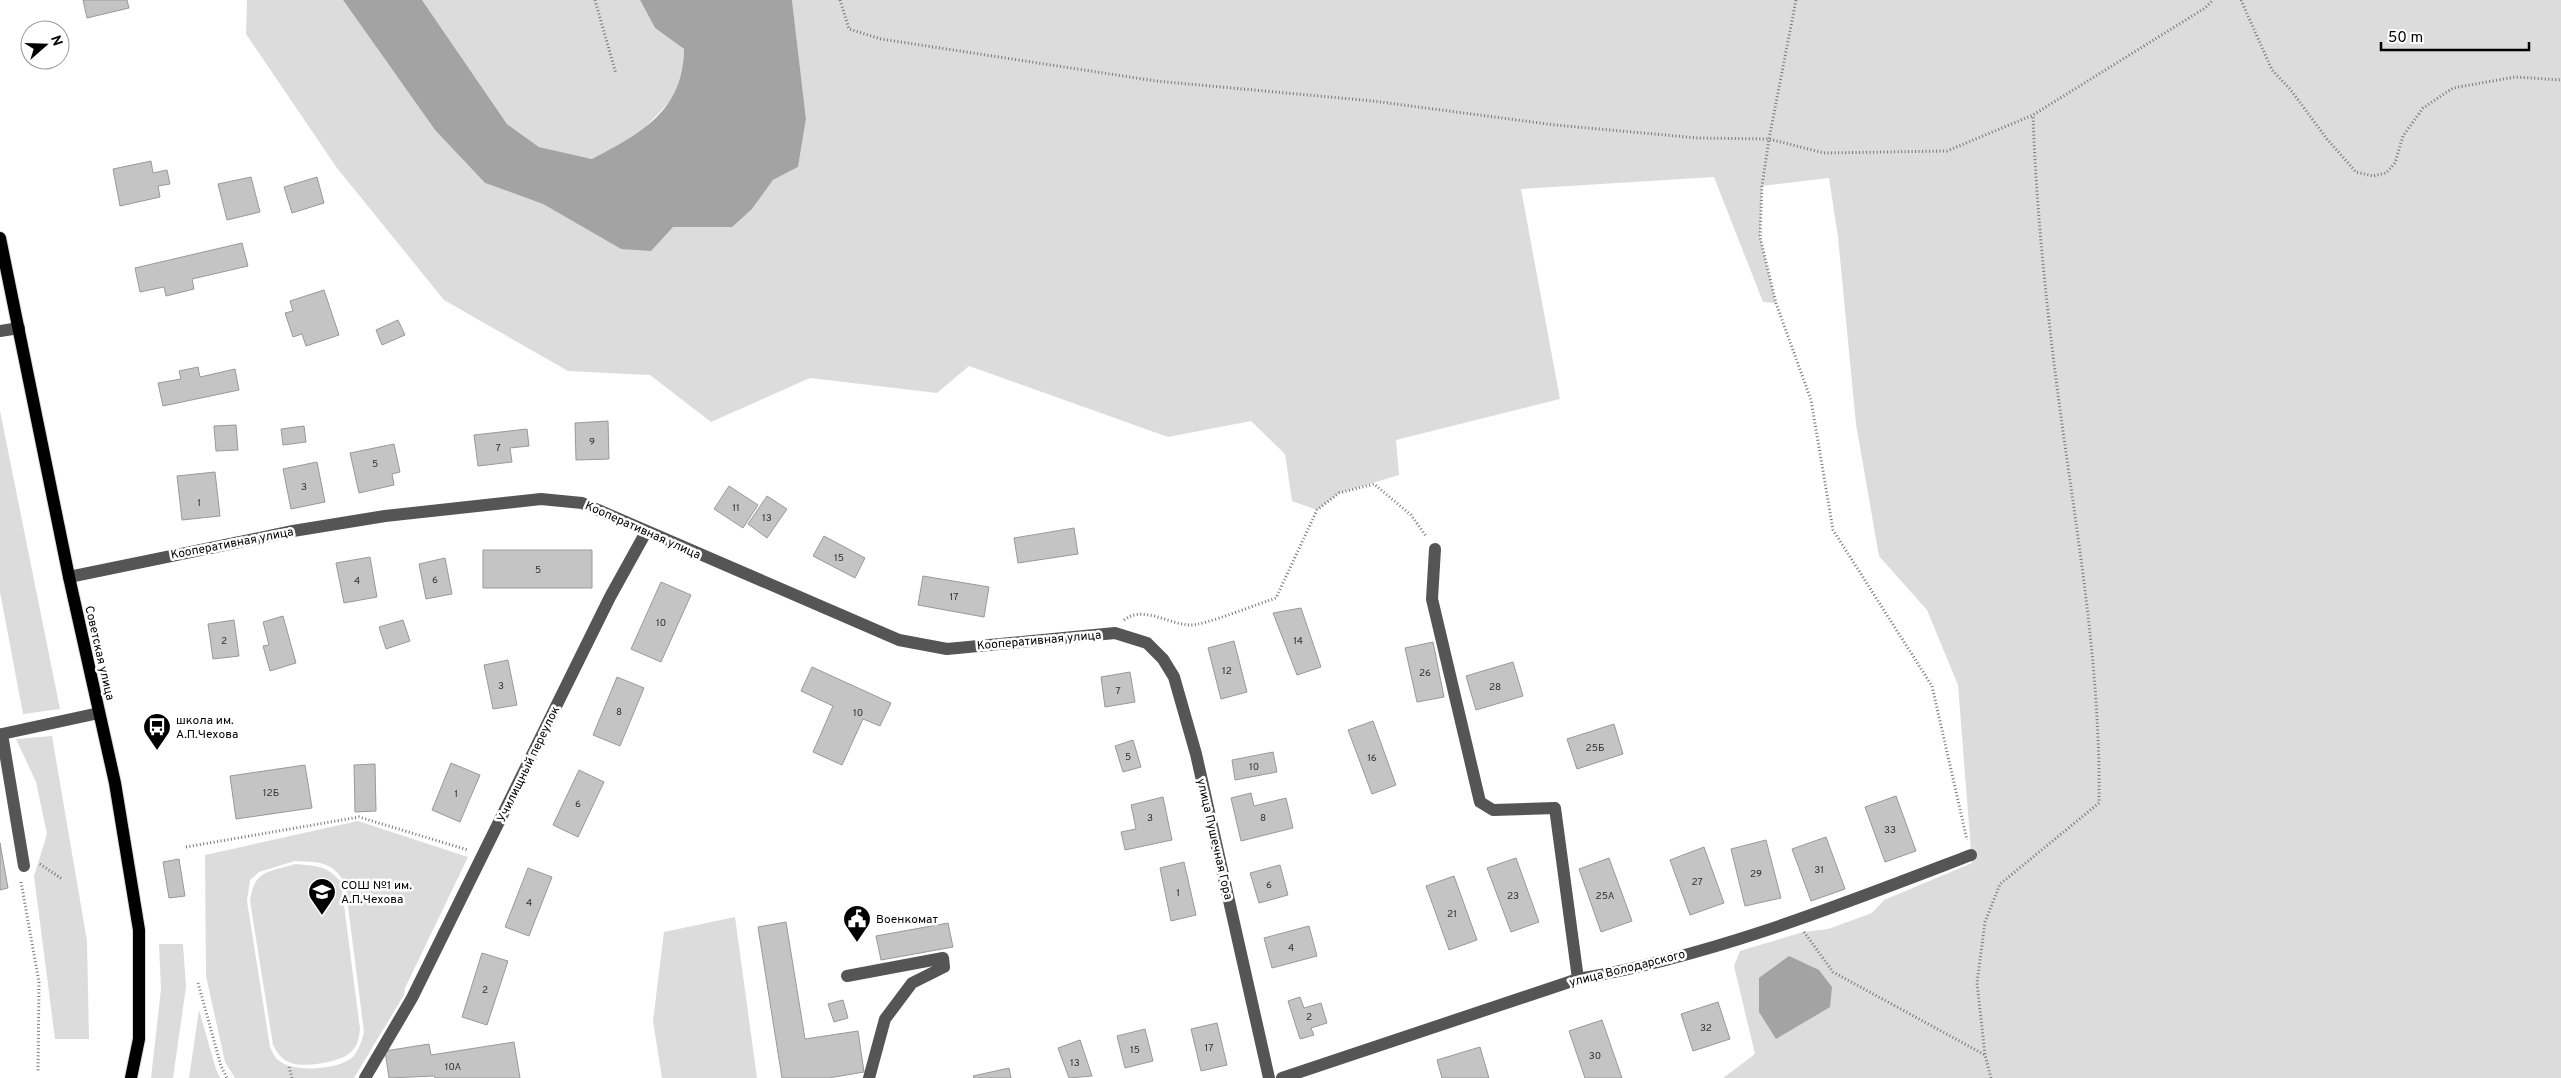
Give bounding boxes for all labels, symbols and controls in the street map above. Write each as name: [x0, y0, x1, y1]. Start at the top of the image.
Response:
north arrow: [20, 20, 70, 70]
scale bar: [2381, 20, 2528, 52]
text: 50 m: [2388, 29, 2423, 48]
text: N: [46, 33, 66, 49]
house number: 9: [589, 436, 595, 449]
house number: 7: [495, 442, 501, 455]
house number: 5: [372, 458, 378, 471]
house number: 3: [301, 481, 307, 494]
house number: 1: [197, 497, 201, 510]
street label: Кооперативная улица: [582, 498, 703, 564]
house number: 11: [732, 502, 740, 515]
house number: 13: [762, 512, 772, 525]
street label: Кооперативная улица: [169, 524, 295, 564]
house number: 15: [834, 552, 844, 565]
house number: 5: [535, 564, 541, 577]
house number: 6: [432, 574, 438, 587]
house number: 4: [354, 575, 360, 588]
house number: 17: [950, 591, 958, 604]
street label: Советская улица: [80, 604, 118, 702]
house number: 10: [656, 617, 666, 630]
street label: Кооперативная улица: [976, 628, 1102, 654]
house number: 2: [221, 635, 227, 648]
house number: 14: [1293, 635, 1303, 648]
house number: 12: [1222, 665, 1232, 678]
house number: 26: [1419, 667, 1431, 680]
house number: 3: [498, 680, 504, 693]
house number: 28: [1489, 681, 1501, 694]
house number: 7: [1115, 685, 1121, 698]
street label: Училищный переулок: [494, 704, 564, 825]
house number: 8: [616, 706, 622, 719]
house number: 10: [853, 707, 863, 720]
bus stop icon: школа им. А.П.Чехова: [142, 712, 172, 751]
place label: школа им. А.П.Чехова: [176, 713, 238, 743]
house number: 25Б: [1586, 742, 1604, 755]
house number: 5: [1125, 751, 1131, 764]
house number: 16: [1367, 752, 1377, 765]
house number: 10: [1249, 761, 1259, 774]
street label: улица Пушечная Гора: [1192, 777, 1236, 902]
house number: 12Б: [263, 787, 279, 800]
house number: 1: [454, 788, 458, 801]
house number: 6: [575, 798, 581, 811]
house number: 3: [1147, 812, 1153, 825]
house number: 8: [1260, 812, 1266, 825]
house number: 33: [1884, 824, 1896, 837]
house number: 31: [1814, 864, 1824, 877]
house number: 29: [1750, 868, 1762, 881]
house number: 27: [1691, 876, 1703, 889]
school or university icon: СОШ №1 им. А.П.Чехова: [307, 877, 337, 916]
place label: СОШ №1 им. А.П.Чехова: [341, 878, 412, 908]
house number: 6: [1266, 879, 1272, 892]
house number: 1: [1176, 887, 1180, 900]
house number: 23: [1507, 890, 1519, 903]
house number: 25А: [1596, 890, 1615, 903]
house number: 4: [526, 897, 532, 910]
public building icon: Военкомат: [842, 904, 872, 943]
house number: 21: [1447, 908, 1457, 921]
place label: Военкомат: [876, 912, 938, 928]
house number: 4: [1288, 942, 1294, 955]
street label: улица Володарского: [1568, 947, 1687, 991]
house number: 2: [482, 984, 488, 997]
house number: 2: [1306, 1011, 1312, 1024]
house number: 32: [1700, 1022, 1712, 1035]
house number: 17: [1205, 1042, 1213, 1055]
house number: 15: [1130, 1044, 1140, 1057]
house number: 30: [1589, 1050, 1601, 1063]
house number: 13: [1070, 1057, 1080, 1070]
house number: 10А: [445, 1061, 462, 1074]

